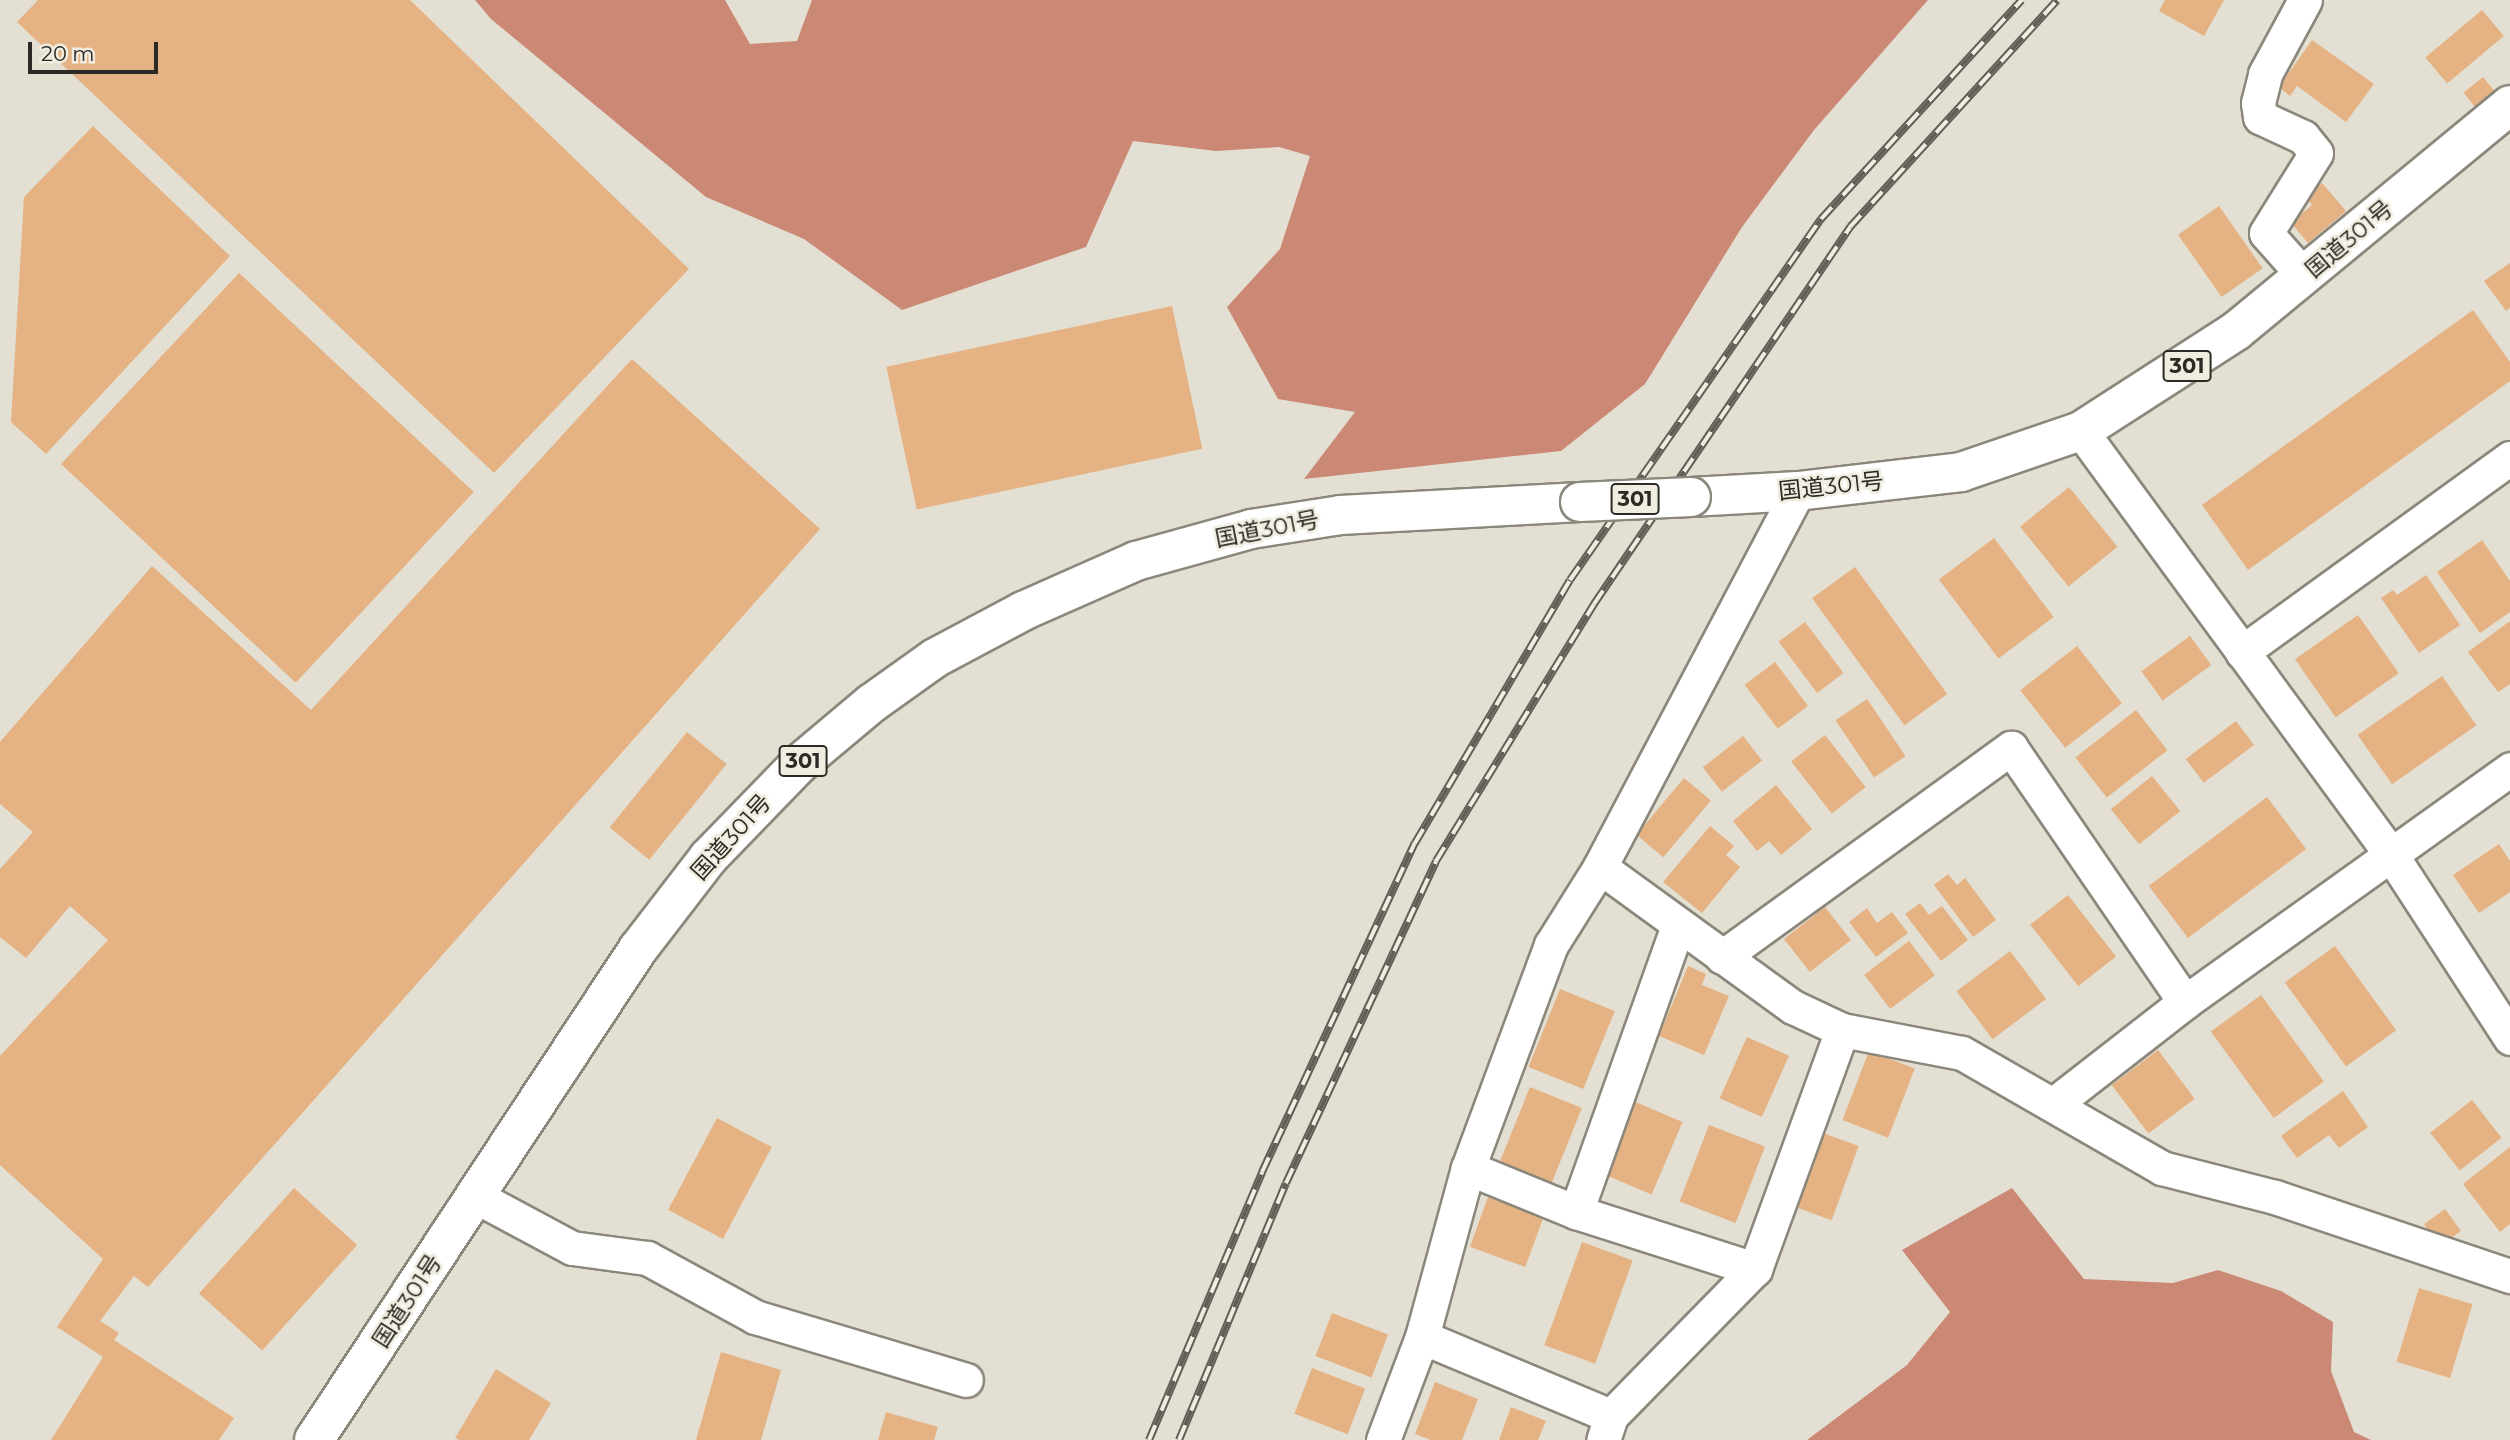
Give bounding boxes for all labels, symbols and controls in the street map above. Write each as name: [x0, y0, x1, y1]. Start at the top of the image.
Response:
scale bar: [32, 28, 161, 72]
text: 20 m: [41, 41, 95, 66]
street label: 国道301号: [2300, 195, 2398, 283]
road number: 301: [2162, 348, 2212, 384]
street label: 国道301号: [1777, 467, 1885, 505]
road number: 301: [1610, 482, 1660, 516]
street label: 国道301号: [1213, 505, 1321, 553]
road number: 301: [778, 744, 828, 778]
street label: 国道301号: [685, 789, 777, 885]
street label: 国道301号: [367, 1249, 447, 1353]

